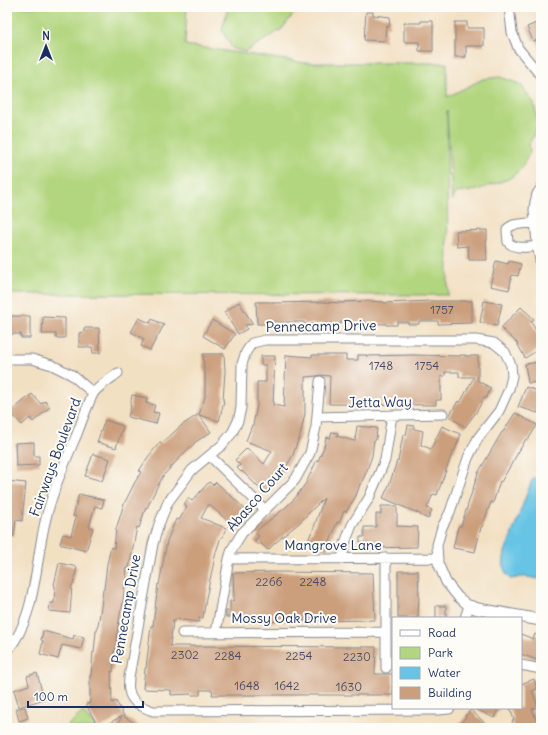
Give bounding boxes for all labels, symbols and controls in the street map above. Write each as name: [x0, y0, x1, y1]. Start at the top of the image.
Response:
north arrow: [26, 26, 66, 66]
text: N: [42, 29, 50, 43]
house number: 1757: [430, 302, 454, 317]
street label: Pennecamp Drive: [265, 316, 377, 336]
house number: 1748: [369, 358, 393, 373]
house number: 1754: [415, 358, 439, 373]
street label: Jetta Way: [348, 392, 412, 412]
street label: Fairways Boulevard: [25, 395, 85, 519]
street label: Abasco Court: [222, 459, 292, 535]
street label: Mangrove Lane: [284, 536, 382, 554]
street label: Pennecamp Drive: [108, 553, 144, 665]
house number: 2266: [255, 574, 283, 589]
house number: 2248: [300, 574, 326, 589]
street label: Mossy Oak Drive: [231, 609, 337, 627]
legend: [392, 617, 522, 709]
text: Road: [428, 625, 456, 640]
text: Park: [428, 645, 453, 660]
house number: 2302: [171, 647, 199, 662]
house number: 2284: [214, 648, 242, 663]
house number: 2254: [286, 648, 313, 663]
house number: 2230: [343, 649, 371, 664]
text: Water: [428, 665, 461, 680]
house number: 1648: [234, 678, 260, 693]
house number: 1642: [274, 678, 300, 693]
house number: 1630: [336, 679, 362, 694]
scale bar: [28, 683, 143, 709]
text: Building: [428, 685, 472, 700]
text: 100 m: [34, 689, 68, 704]

